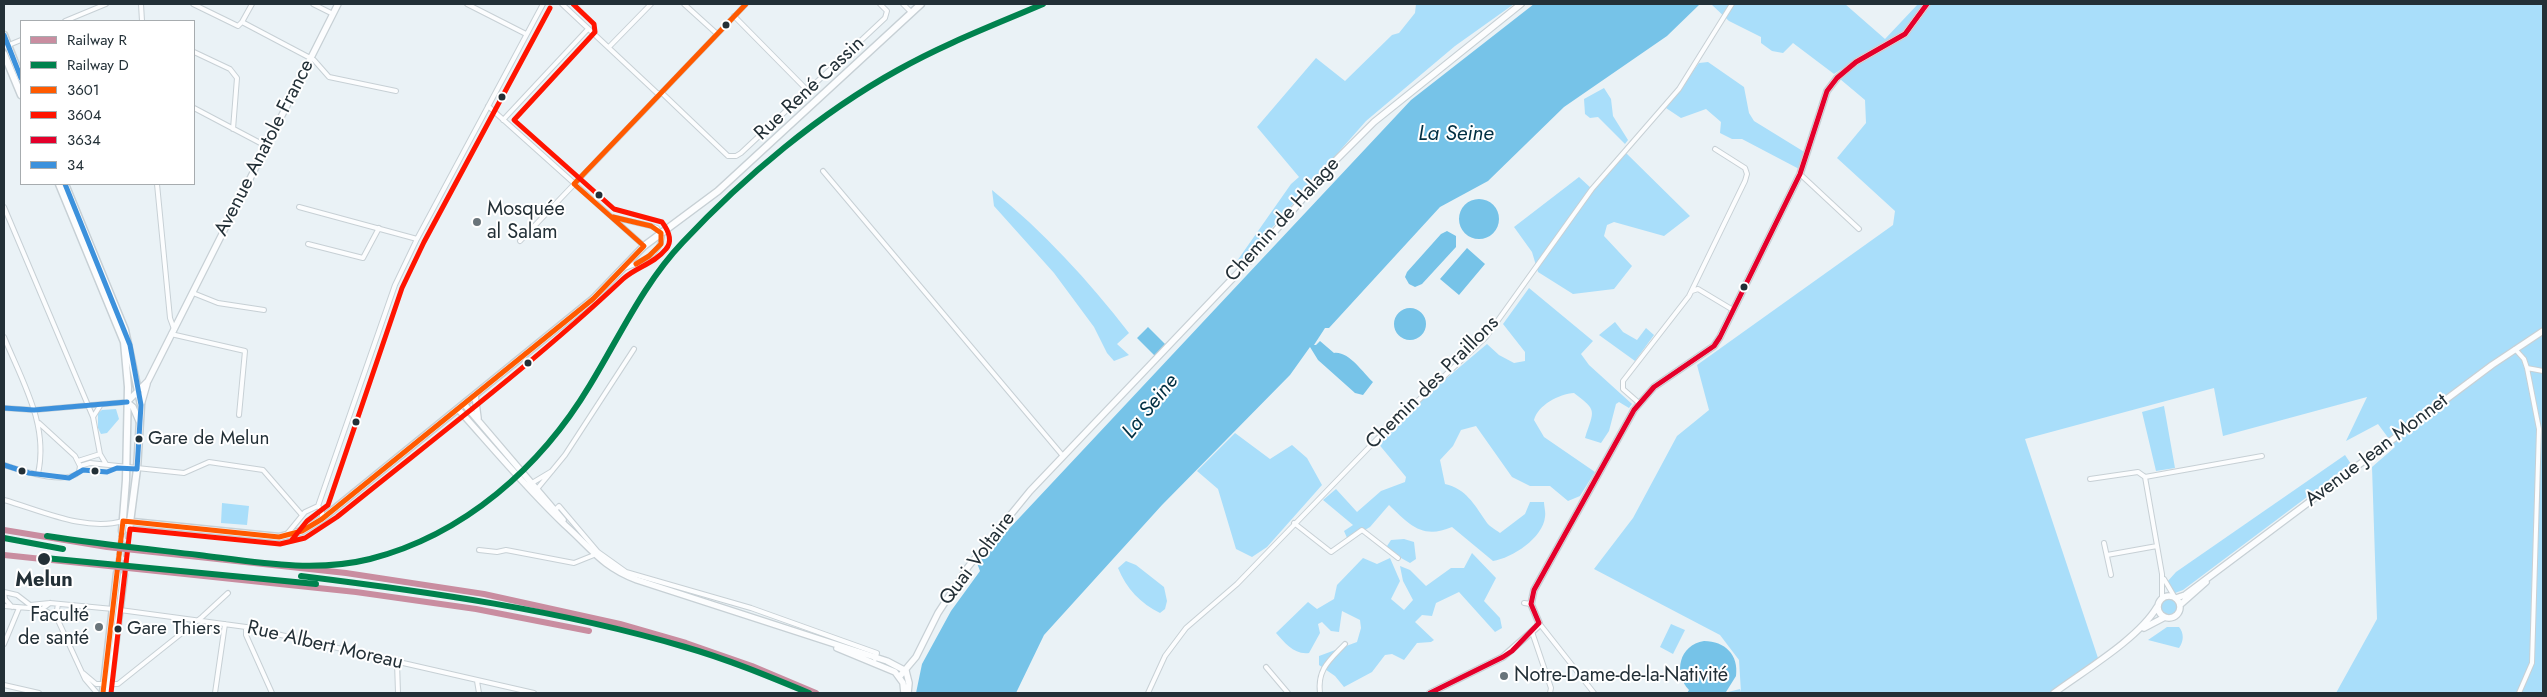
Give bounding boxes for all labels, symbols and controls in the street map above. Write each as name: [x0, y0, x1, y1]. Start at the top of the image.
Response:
legend: [20, 20, 195, 185]
unlabelled marker: [721, 20, 731, 30]
text: Railway R: [67, 29, 127, 51]
street label: Rue René Cassin: [750, 32, 870, 146]
text: Railway D: [67, 54, 129, 76]
street label: Avenue Anatole France: [210, 56, 320, 240]
text: 3601: [67, 79, 100, 101]
unlabelled marker: [497, 92, 507, 102]
text: 3604: [67, 104, 102, 126]
water label: La Seine: [1418, 122, 1494, 148]
text: 3634: [67, 129, 101, 151]
street label: Chemin de Halage: [1221, 153, 1345, 287]
text: 34: [67, 154, 84, 176]
unlabelled marker: [594, 190, 604, 200]
place label: Mosquée al Salam: [487, 198, 565, 245]
marker: Mosquée al Salam: [471, 216, 483, 228]
unlabelled marker: [1739, 282, 1749, 292]
street label: Chemin des Praillons: [1361, 311, 1505, 455]
unlabelled marker: [523, 358, 533, 368]
water label: La Seine: [1118, 370, 1184, 444]
street label: Avenue Jean Monnet: [2301, 389, 2453, 513]
unlabelled marker: [351, 417, 361, 427]
place label: Gare de Melun: [148, 428, 269, 450]
marker: Gare de Melun: [134, 434, 144, 444]
unlabelled marker: [17, 466, 27, 476]
unlabelled marker: [90, 466, 100, 476]
street label: Quai Voltaire: [935, 508, 1021, 610]
marker: Melun: [36, 551, 52, 567]
place label: Melun: [15, 569, 73, 593]
place label: Faculté de santé: [18, 604, 89, 651]
street label: Rue Albert Moreau: [245, 616, 405, 676]
place label: Gare Thiers: [127, 618, 220, 640]
marker: Faculté de santé: [93, 621, 105, 633]
marker: Gare Thiers: [113, 624, 123, 634]
place label: Notre-Dame-de-la-Nativité: [1514, 664, 1728, 688]
marker: Notre-Dame-de-la-Nativité: [1498, 670, 1510, 682]

